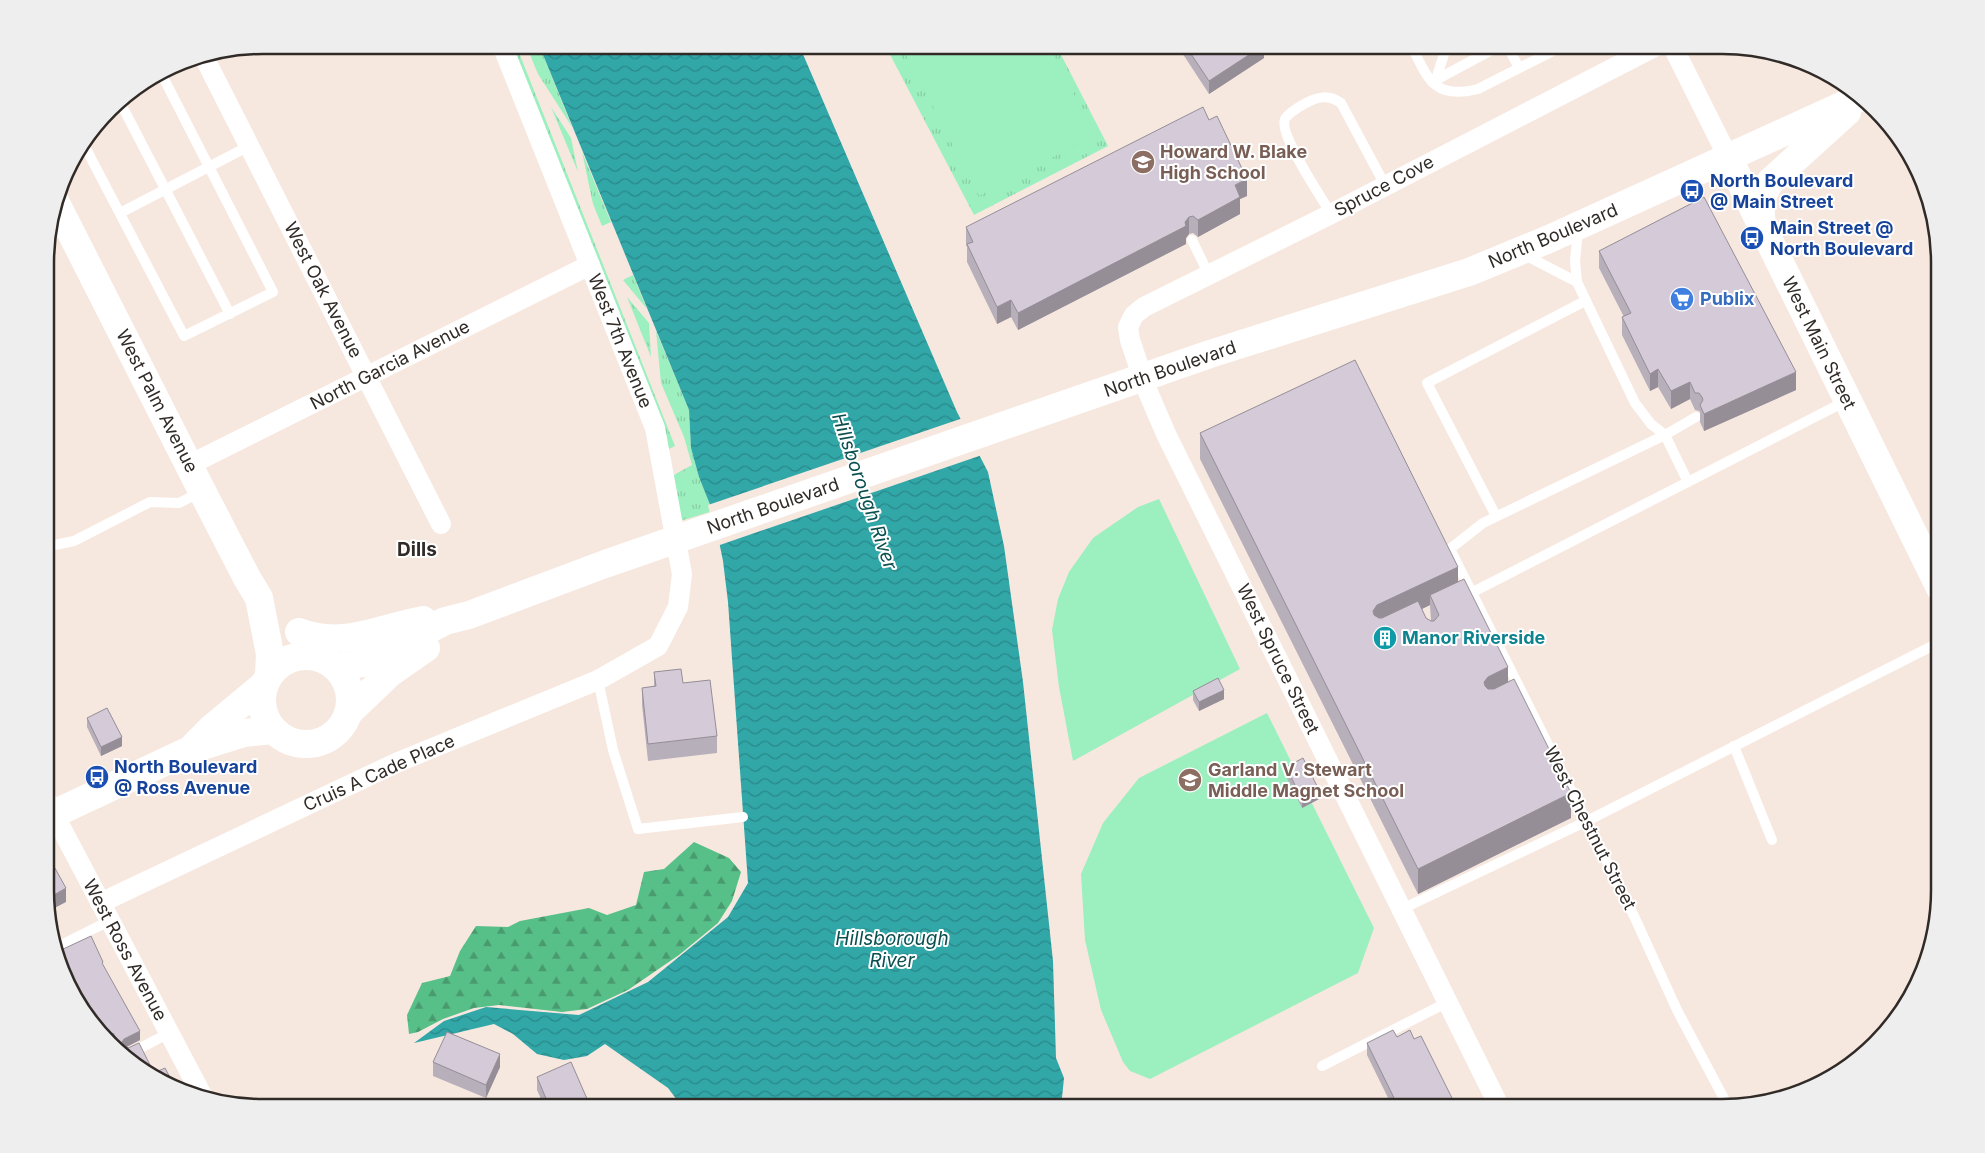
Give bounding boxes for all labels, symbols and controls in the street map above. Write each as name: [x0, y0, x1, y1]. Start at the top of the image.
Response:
place label: Howard W. Blake High School: [1160, 141, 1307, 183]
school or university icon: Howard W. Blake High School: [1130, 149, 1156, 175]
street label: Spruce Cove: [1330, 151, 1437, 221]
place label: North Boulevard @ Main Street: [1710, 170, 1853, 212]
bus stop icon: North Boulevard @ Main Street: [1679, 178, 1705, 204]
street label: North Boulevard: [1485, 199, 1621, 272]
place label: Main Street @ North Boulevard: [1770, 217, 1913, 259]
street label: West Oak Avenue: [280, 218, 367, 361]
bus stop icon: Main Street @ North Boulevard: [1739, 225, 1765, 251]
street label: West 7th Avenue: [584, 271, 657, 411]
street label: West Main Street: [1778, 273, 1861, 413]
supermarket icon: Publix: [1669, 286, 1695, 312]
place label: Publix: [1700, 288, 1755, 309]
street label: North Garcia Avenue: [307, 315, 473, 414]
street label: West Palm Avenue: [112, 326, 203, 476]
street label: North Boulevard: [1101, 336, 1239, 401]
water label: Hillsborough River: [827, 410, 902, 573]
street label: North Boulevard: [704, 473, 842, 538]
district label: Dills: [397, 538, 437, 561]
street label: West Spruce Street: [1233, 580, 1324, 737]
building icon: Manor Riverside: [1372, 625, 1398, 651]
place label: Manor Riverside: [1402, 627, 1546, 648]
street label: Cruis A Cade Place: [300, 730, 458, 815]
street label: West Chestnut Street: [1540, 743, 1641, 913]
place label: North Boulevard @ Ross Avenue: [114, 756, 257, 798]
place label: Garland V. Stewart Middle Magnet School: [1208, 759, 1404, 801]
bus stop icon: North Boulevard @ Ross Avenue: [84, 764, 110, 790]
school or university icon: Garland V. Stewart Middle Magnet School: [1177, 767, 1203, 793]
street label: West Ross Avenue: [79, 875, 172, 1024]
water label: Hillsborough River: [835, 927, 949, 972]

